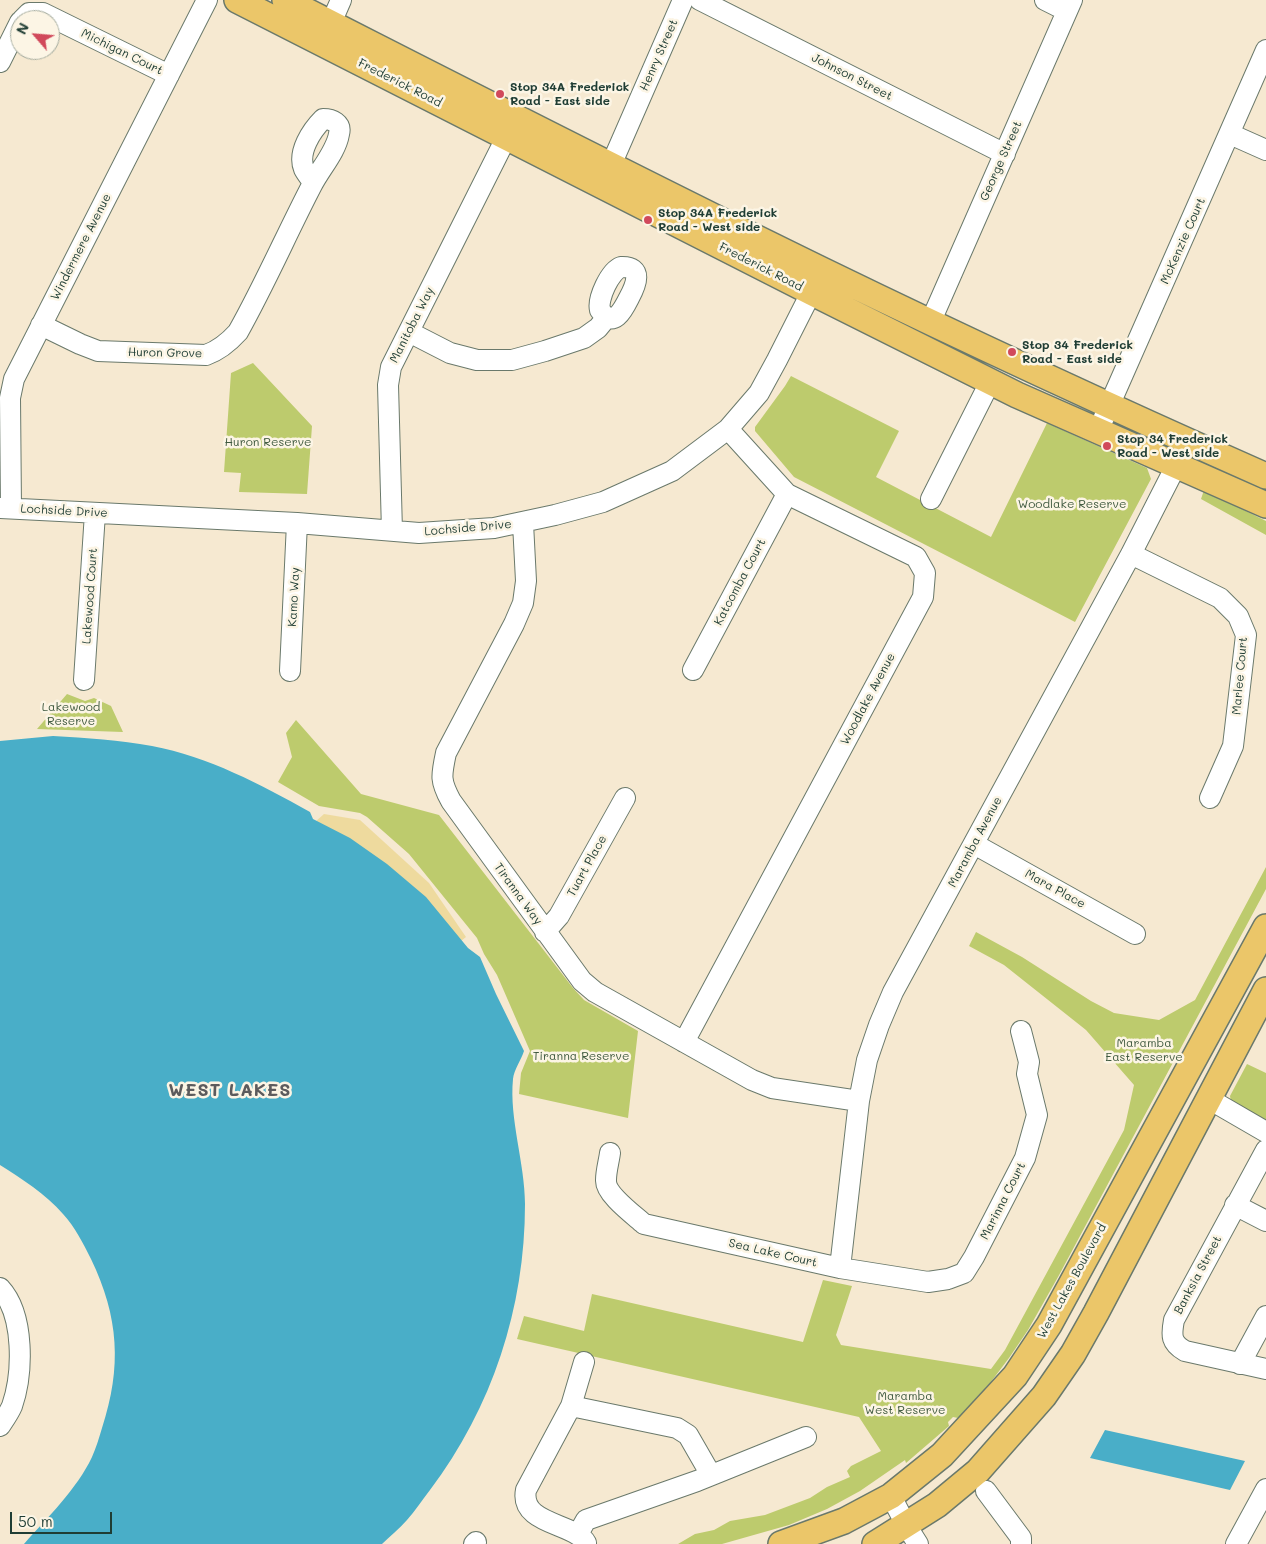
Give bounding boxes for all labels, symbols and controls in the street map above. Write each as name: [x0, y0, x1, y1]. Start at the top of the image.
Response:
north arrow: [10, 10, 60, 60]
street label: Henry Street: [637, 17, 681, 93]
text: N: [11, 19, 33, 37]
street label: Michigan Court: [79, 26, 165, 78]
street label: Johnson Street: [809, 50, 895, 104]
street label: Frederick Road: [356, 56, 444, 110]
place label: Stop 34A Frederick Road - East side: [510, 80, 629, 108]
marker: Stop 34A Frederick Road - East side: [494, 88, 506, 100]
street label: George Street: [977, 119, 1025, 203]
street label: Windermere Avenue: [48, 191, 114, 303]
street label: McKenzie Court: [1157, 196, 1209, 286]
place label: Stop 34A Frederick Road - West side: [658, 206, 777, 234]
marker: Stop 34A Frederick Road - West side: [642, 214, 654, 226]
street label: Frederick Road: [717, 240, 805, 294]
street label: Manitoba Way: [387, 285, 437, 365]
place label: Stop 34 Frederick Road - East side: [1022, 338, 1133, 366]
street label: Huron Grove: [128, 345, 202, 361]
marker: Stop 34 Frederick Road - East side: [1006, 346, 1018, 358]
place label: Stop 34 Frederick Road - West side: [1117, 432, 1228, 460]
park label: Huron Reserve: [225, 435, 311, 449]
marker: Stop 34 Frederick Road - West side: [1101, 440, 1113, 452]
park label: Woodlake Reserve: [1018, 497, 1126, 511]
street label: Lochside Drive: [20, 502, 108, 520]
street label: Lochside Drive: [424, 517, 512, 539]
street label: Katcomba Court: [711, 536, 769, 628]
street label: Lakewood Court: [79, 548, 101, 644]
street label: Kamo Way: [285, 567, 303, 627]
street label: Marlee Court: [1229, 636, 1251, 716]
street label: Woodlake Avenue: [838, 651, 898, 747]
park label: Lakewood Reserve: [42, 700, 100, 728]
street label: Maramba Avenue: [945, 794, 1005, 890]
street label: Tuart Place: [564, 833, 610, 899]
street label: Tiranna Way: [491, 860, 545, 928]
street label: Mara Place: [1022, 867, 1088, 911]
park label: Maramba East Reserve: [1105, 1036, 1183, 1064]
park label: Tiranna Reserve: [533, 1049, 629, 1063]
district label: WEST LAKES: [167, 1079, 293, 1101]
street label: Marinna Court: [977, 1160, 1029, 1242]
street label: West Lakes Boulevard: [1034, 1221, 1110, 1341]
street label: Banksia Street: [1171, 1233, 1225, 1317]
street label: Sea Lake Court: [727, 1236, 819, 1270]
park label: Maramba West Reserve: [864, 1389, 946, 1417]
scale bar: [12, 1502, 115, 1534]
text: 50 m: [18, 1511, 53, 1531]

